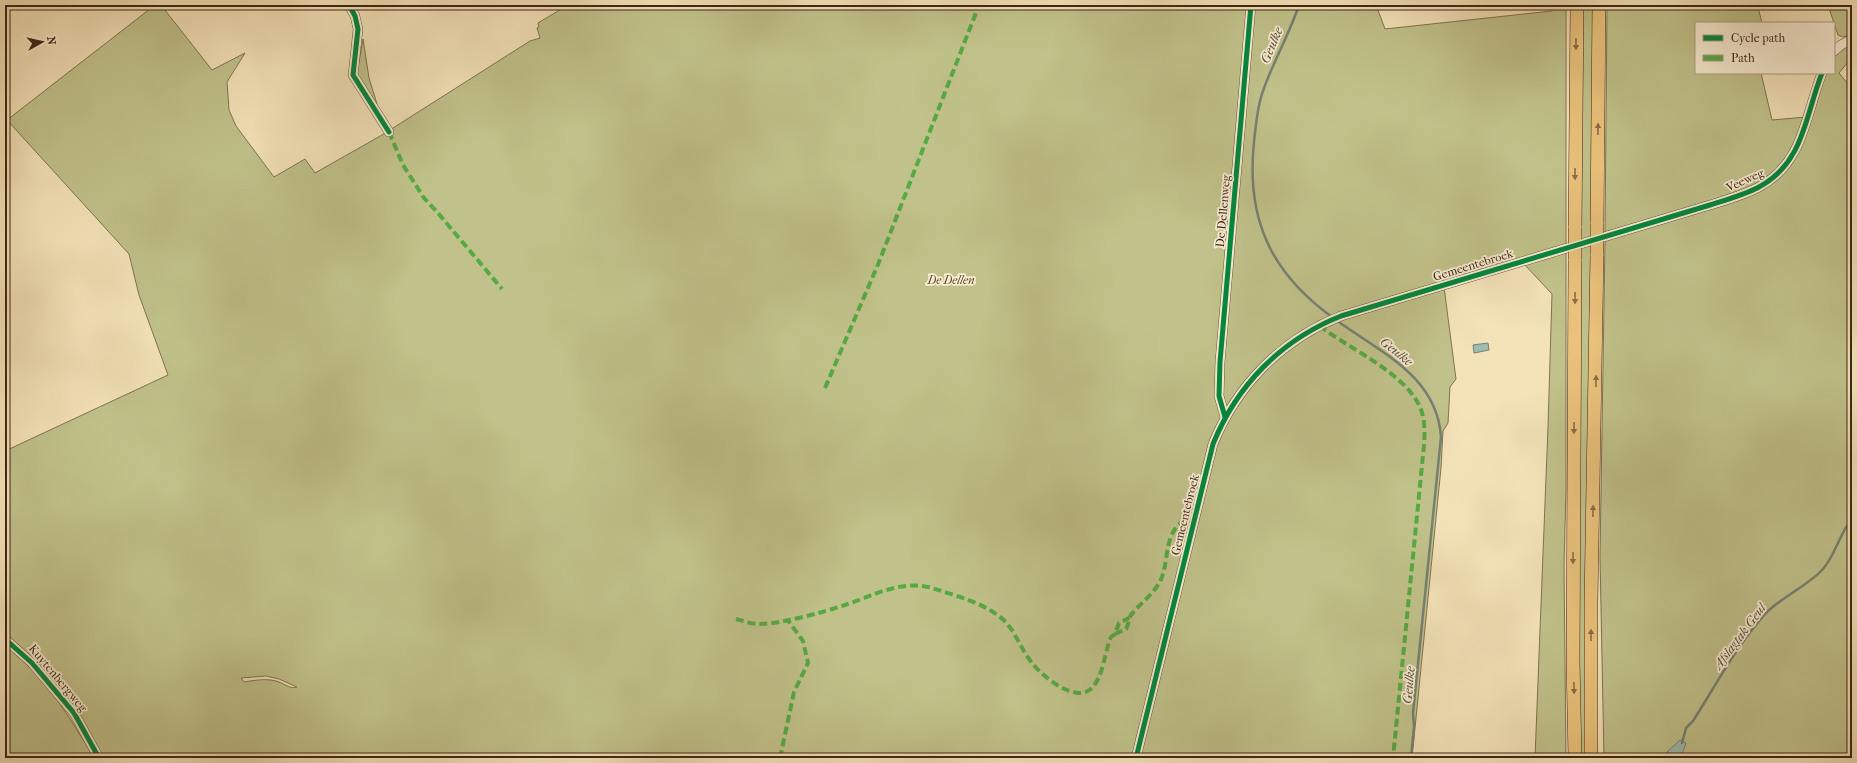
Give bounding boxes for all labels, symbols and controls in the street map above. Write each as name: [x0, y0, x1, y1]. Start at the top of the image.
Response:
north arrow: [22, 22, 62, 62]
legend: [1695, 22, 1835, 74]
water label: Geulke: [1257, 24, 1286, 65]
text: Cycle path: [1731, 31, 1786, 45]
text: N: [44, 36, 59, 46]
one-way arrow: [1573, 38, 1579, 51]
text: Path: [1731, 51, 1755, 65]
one-way arrow: [1595, 122, 1601, 135]
street label: Veeweg: [1723, 165, 1767, 195]
one-way arrow: [1572, 168, 1579, 180]
street label: De Dellenweg: [1213, 173, 1233, 248]
street label: Gemeentebroek: [1431, 246, 1515, 284]
park label: De Dellen: [926, 273, 975, 287]
one-way arrow: [1572, 292, 1578, 305]
water label: Geulke: [1377, 334, 1417, 369]
one-way arrow: [1592, 375, 1599, 387]
one-way arrow: [1571, 422, 1577, 435]
street label: Gemeentebroek: [1168, 472, 1202, 557]
one-way arrow: [1590, 504, 1596, 517]
one-way arrow: [1570, 552, 1576, 565]
water label: Afslagtak Geul: [1709, 599, 1770, 673]
one-way arrow: [1588, 628, 1594, 641]
street label: Kuytenbergweg: [26, 641, 91, 715]
water label: Geulke: [1399, 665, 1418, 704]
one-way arrow: [1571, 682, 1577, 695]

